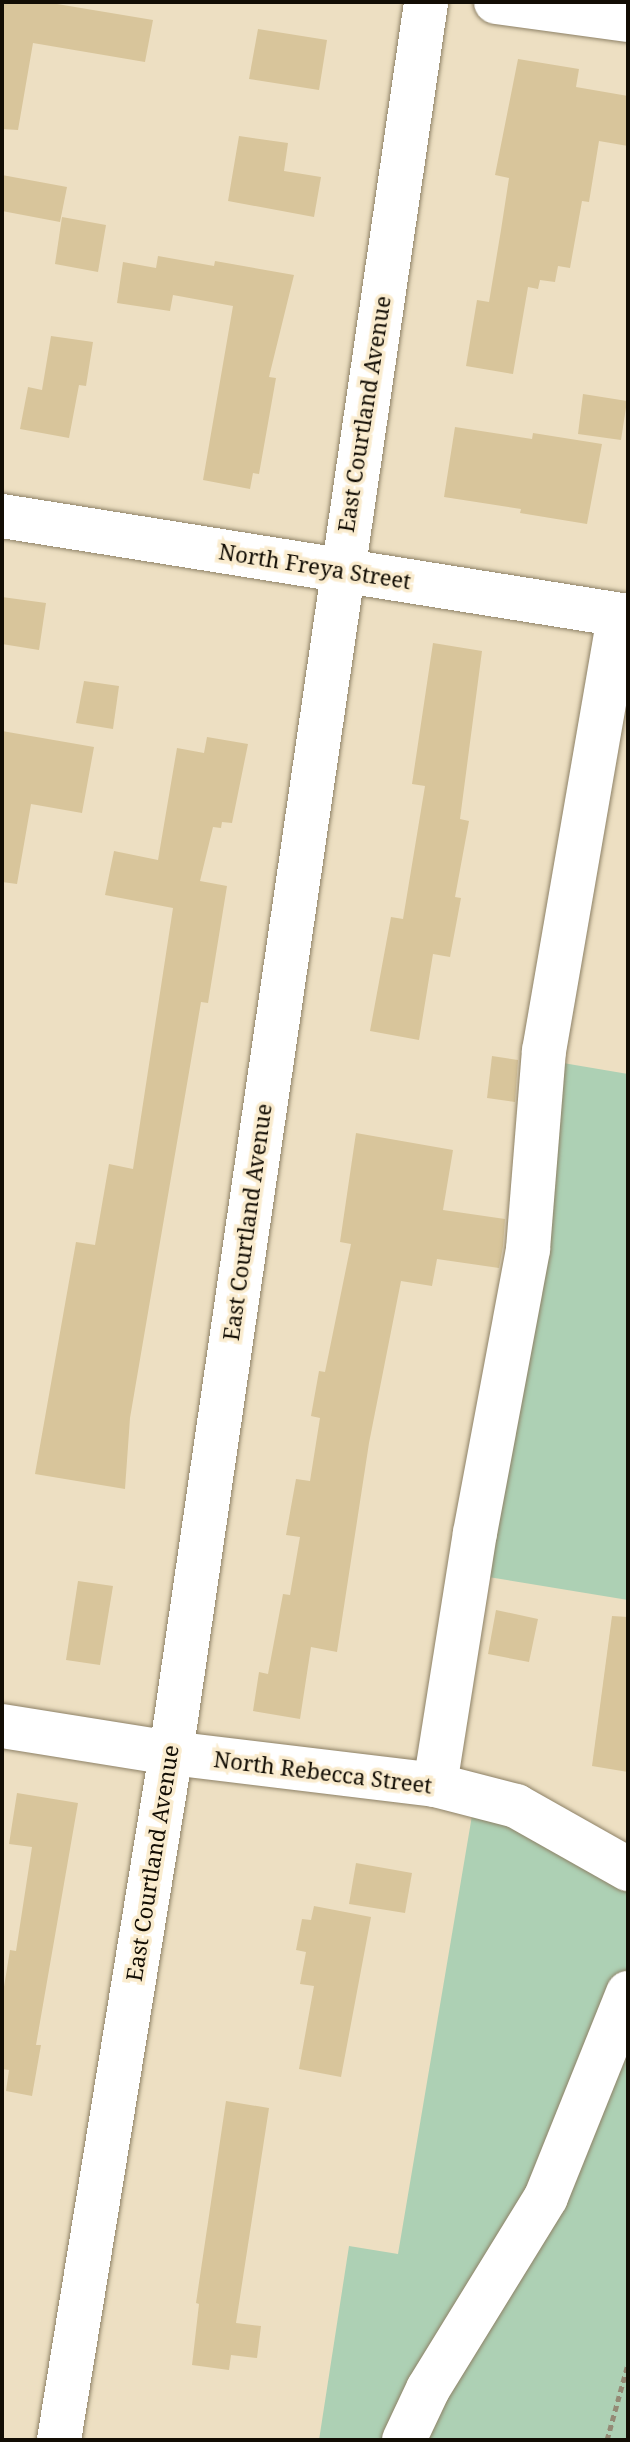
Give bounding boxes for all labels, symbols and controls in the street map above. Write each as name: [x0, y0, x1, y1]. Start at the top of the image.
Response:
street label: East Courtland Avenue: [332, 294, 396, 534]
street label: North Freya Street: [217, 538, 413, 594]
street label: East Courtland Avenue: [217, 1102, 277, 1342]
street label: East Courtland Avenue: [120, 1743, 184, 1983]
street label: North Rebecca Street: [212, 1746, 434, 1798]

